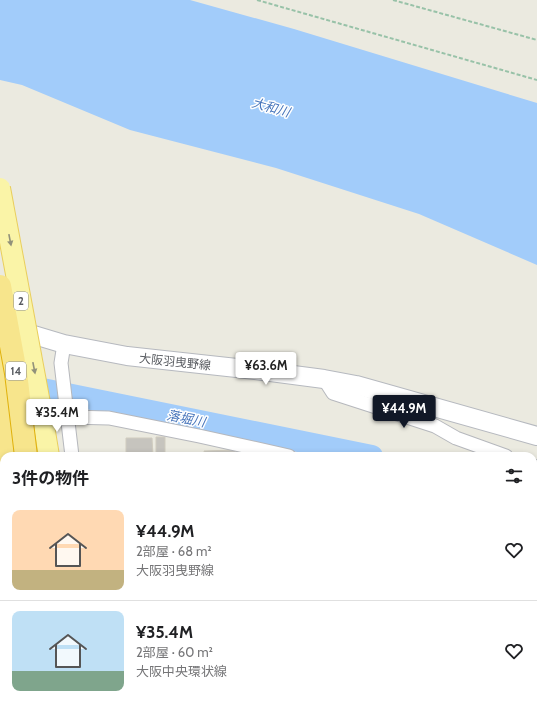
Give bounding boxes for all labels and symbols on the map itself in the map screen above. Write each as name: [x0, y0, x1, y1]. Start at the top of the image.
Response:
water label: 大和川: [250, 94, 294, 121]
one-way arrow: [7, 234, 13, 246]
road number: 2: [14, 292, 28, 310]
street label: 大阪羽曳野線: [138, 350, 212, 373]
pin: ¥63.6M: [233, 352, 299, 386]
road number: 14: [6, 362, 26, 380]
one-way arrow: [31, 362, 37, 374]
pin: ¥44.9M: [371, 395, 437, 429]
pin: ¥35.4M: [24, 399, 90, 433]
water label: 落堀川: [165, 406, 209, 430]

